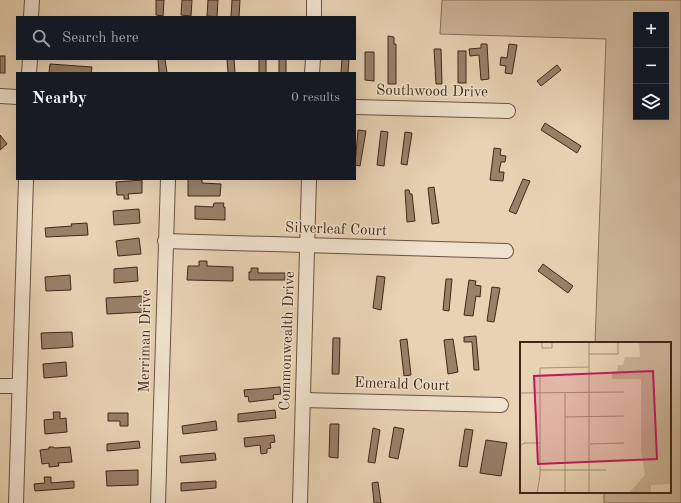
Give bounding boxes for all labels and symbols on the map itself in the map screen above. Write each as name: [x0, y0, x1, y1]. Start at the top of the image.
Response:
street label: Southwood Drive: [376, 84, 488, 100]
street label: Silverleaf Court: [285, 221, 387, 239]
street label: Commonwealth Drive: [278, 271, 298, 411]
street label: Merriman Drive: [138, 289, 154, 393]
inset map: [520, 342, 671, 493]
street label: Emerald Court: [354, 376, 450, 394]

